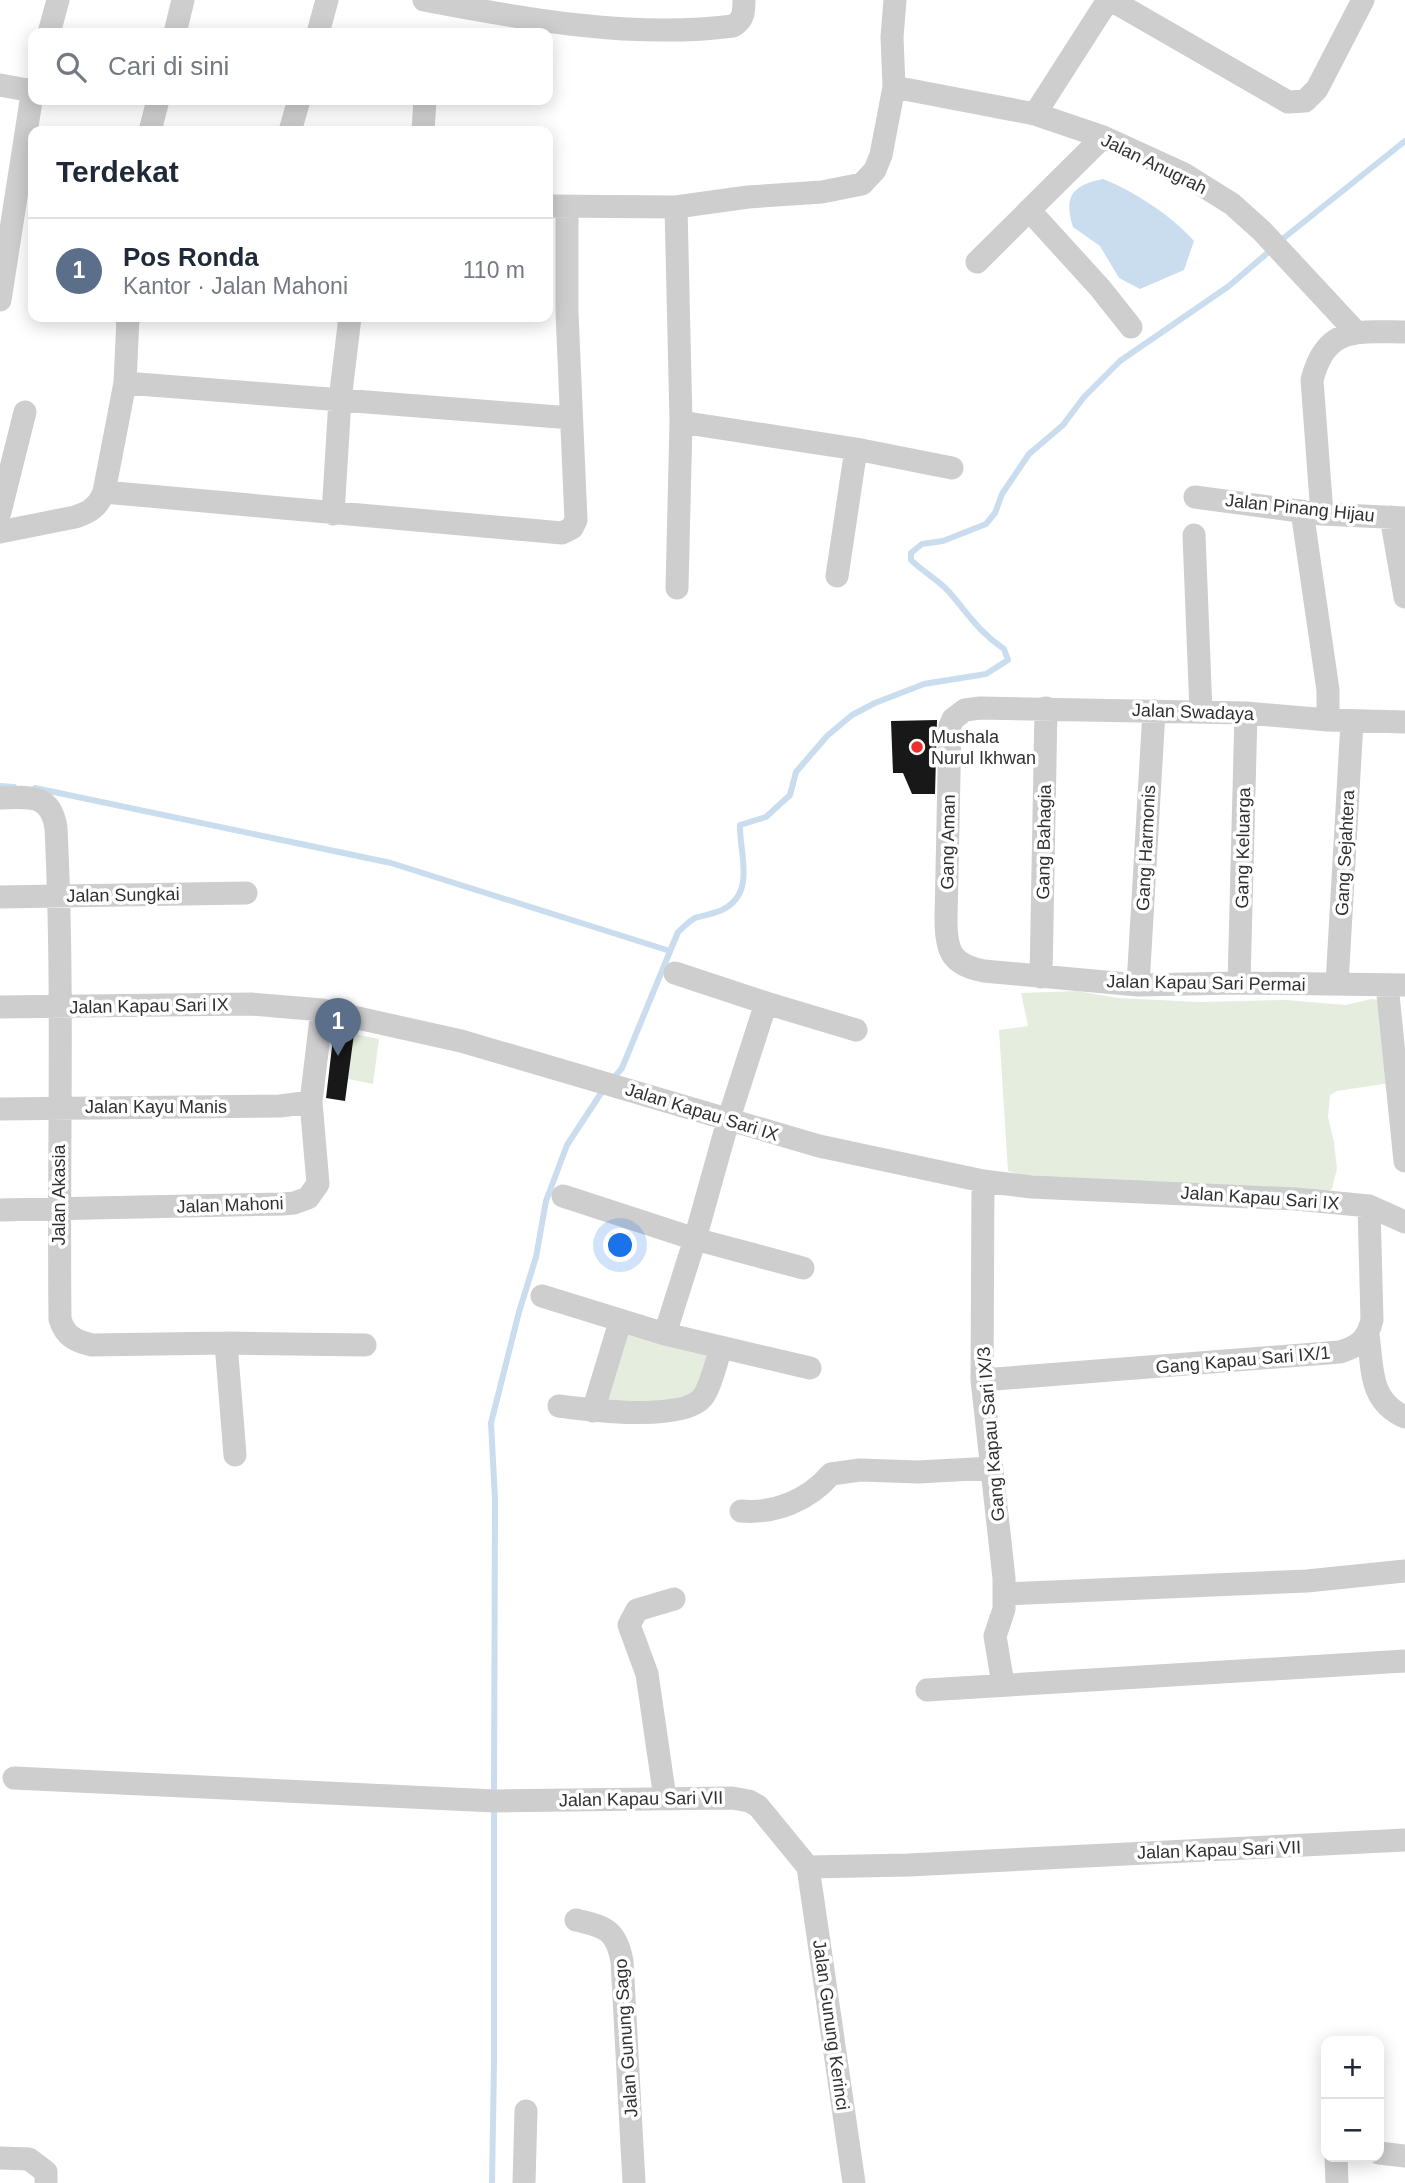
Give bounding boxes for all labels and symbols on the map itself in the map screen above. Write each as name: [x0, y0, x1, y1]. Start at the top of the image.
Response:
street label: Jalan Anugrah: [1098, 130, 1210, 198]
street label: Jalan Pinang Hijau: [1224, 490, 1376, 526]
street label: Jalan Swadaya: [1132, 700, 1255, 724]
place label: Mushala Nurul Ikhwan: [931, 727, 1036, 768]
marker: Mushala Nurul Ikhwan: [909, 739, 925, 755]
street label: Gang Bahagia: [1033, 783, 1055, 900]
street label: Gang Harmonis: [1133, 785, 1159, 911]
street label: Gang Keluarga: [1232, 786, 1254, 909]
street label: Gang Sejahtera: [1332, 789, 1358, 916]
street label: Gang Aman: [937, 794, 959, 890]
street label: Jalan Sungkai: [66, 884, 180, 906]
street label: Jalan Kapau Sari Permai: [1106, 971, 1306, 995]
street label: Jalan Kapau Sari IX: [69, 995, 229, 1017]
pin: 1: [315, 998, 361, 1056]
street label: Jalan Kapau Sari IX: [623, 1079, 781, 1145]
street label: Jalan Kayu Manis: [85, 1097, 227, 1117]
street label: Jalan Akasia: [49, 1143, 69, 1246]
street label: Jalan Kapau Sari IX: [1180, 1182, 1340, 1214]
street label: Jalan Mahoni: [176, 1193, 284, 1217]
your location: [603, 1228, 637, 1262]
street label: Gang Kapau Sari IX/1: [1155, 1342, 1331, 1378]
street label: Gang Kapau Sari IX/3: [973, 1346, 1009, 1522]
street label: Jalan Kapau Sari VII: [559, 1788, 723, 1810]
street label: Jalan Kapau Sari VII: [1137, 1837, 1301, 1863]
street label: Jalan Gunung Kerinci: [809, 1938, 853, 2112]
street label: Jalan Gunung Sago: [610, 1958, 642, 2118]

